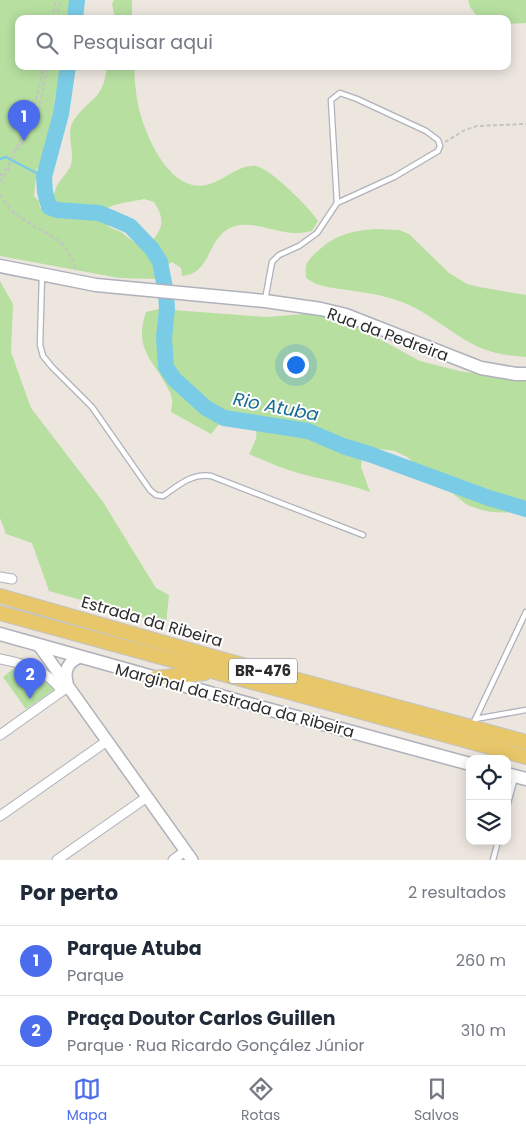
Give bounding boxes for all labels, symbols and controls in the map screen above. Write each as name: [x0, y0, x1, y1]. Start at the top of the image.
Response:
search box: [15, 15, 511, 70]
icon: search: [33, 29, 61, 57]
text: Pesquisar aqui: [73, 29, 213, 56]
pin: 1: [8, 100, 40, 141]
street label: Rua da Pedreira: [324, 302, 452, 367]
your location: [283, 352, 309, 378]
water label: Rio Atuba: [231, 386, 321, 427]
street label: Estrada da Ribeira: [78, 590, 225, 653]
street label: Marginal da Estrada da Ribeira: [113, 657, 357, 744]
pin: 2: [14, 658, 46, 699]
road number: BR-476: [229, 658, 297, 684]
map controls: [466, 755, 511, 845]
button: locate: [466, 755, 511, 800]
button: layers: [466, 800, 511, 845]
text: Por perto: [20, 878, 118, 907]
text: 2 resultados: [408, 881, 506, 904]
text: Parque Atuba: [67, 935, 202, 962]
text: 1: [33, 949, 39, 972]
text: 260 m: [456, 949, 506, 972]
text: Parque: [67, 964, 124, 987]
text: Praça Doutor Carlos Guillen: [67, 1005, 335, 1032]
text: 2: [31, 1019, 41, 1042]
text: 310 m: [461, 1019, 506, 1042]
text: Parque · Rua Ricardo Gonçález Júnior: [67, 1034, 364, 1057]
tab: Mapa: [67, 1075, 107, 1126]
tab: Rotas: [241, 1075, 280, 1126]
tab: Salvos: [414, 1075, 459, 1126]

